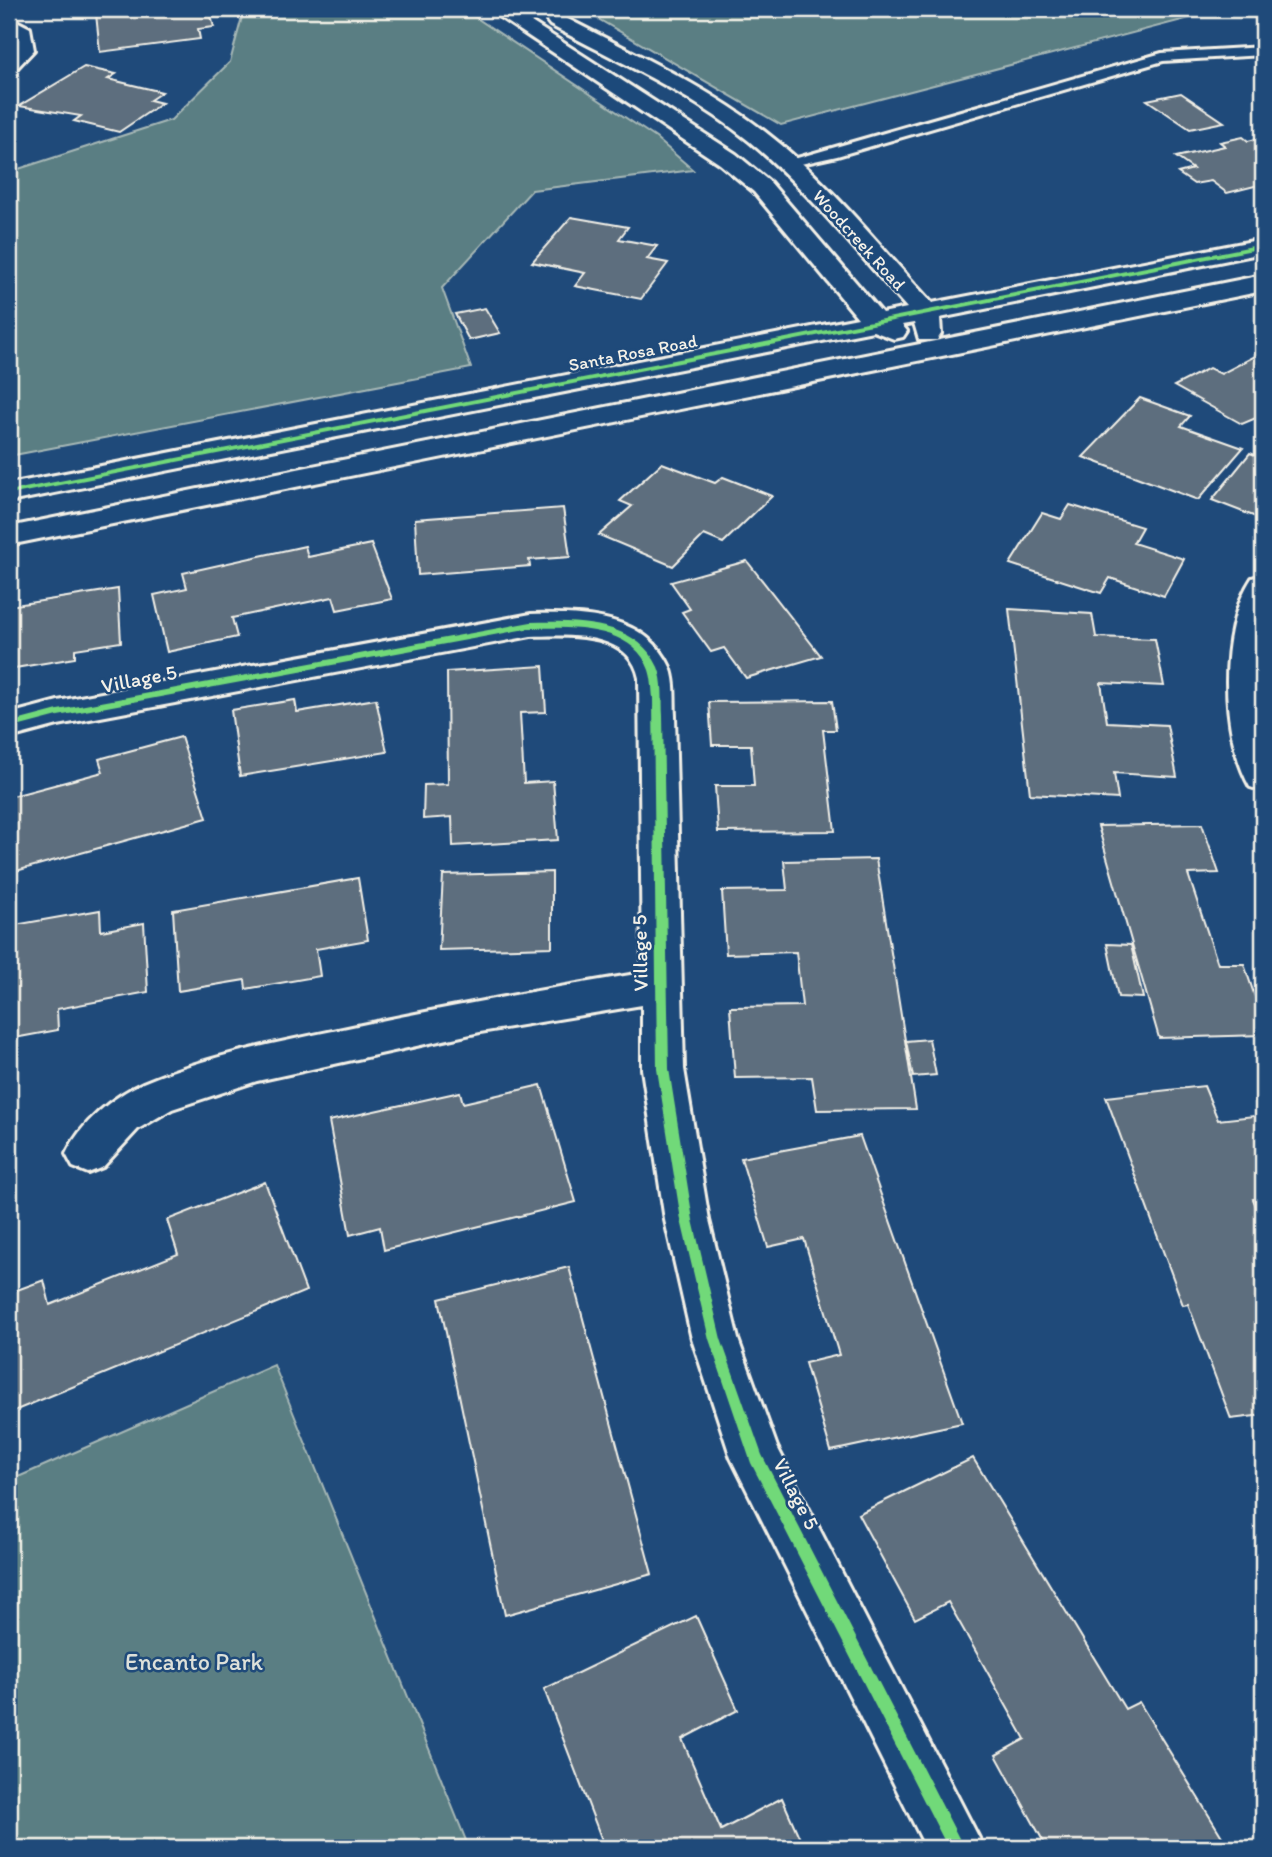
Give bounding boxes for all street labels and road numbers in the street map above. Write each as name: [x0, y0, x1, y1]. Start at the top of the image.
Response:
street label: Woodcreek Road: [808, 185, 910, 295]
street label: Santa Rosa Road: [567, 330, 699, 376]
street label: Village 5: [99, 659, 179, 698]
street label: Village 5: [626, 914, 653, 992]
street label: Village 5: [768, 1454, 825, 1534]

